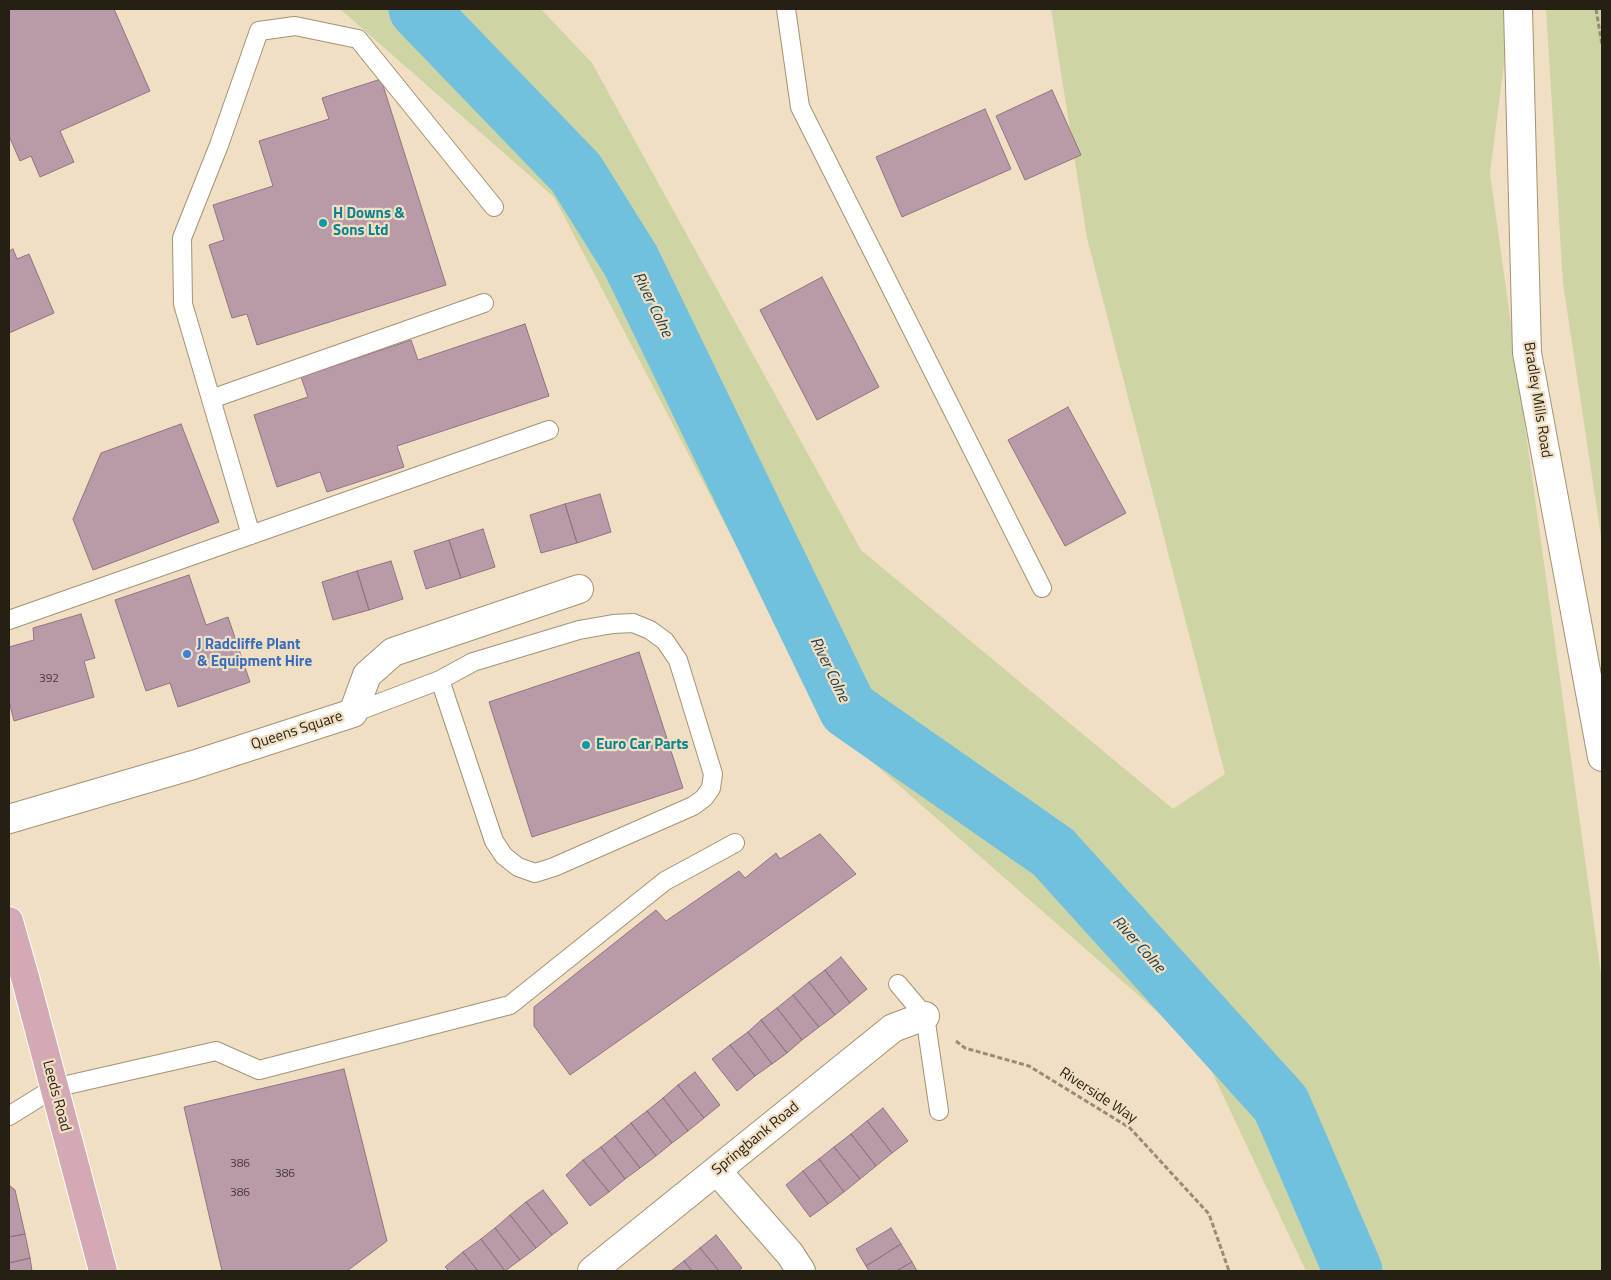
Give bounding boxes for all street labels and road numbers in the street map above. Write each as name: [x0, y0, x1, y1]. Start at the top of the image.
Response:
street label: Bradley Mills Road: [1519, 341, 1555, 459]
street label: Queens Square: [249, 708, 345, 754]
street label: Leeds Road: [38, 1058, 74, 1134]
street label: Riverside Way: [1056, 1064, 1140, 1128]
street label: Springbank Road: [709, 1098, 803, 1180]

